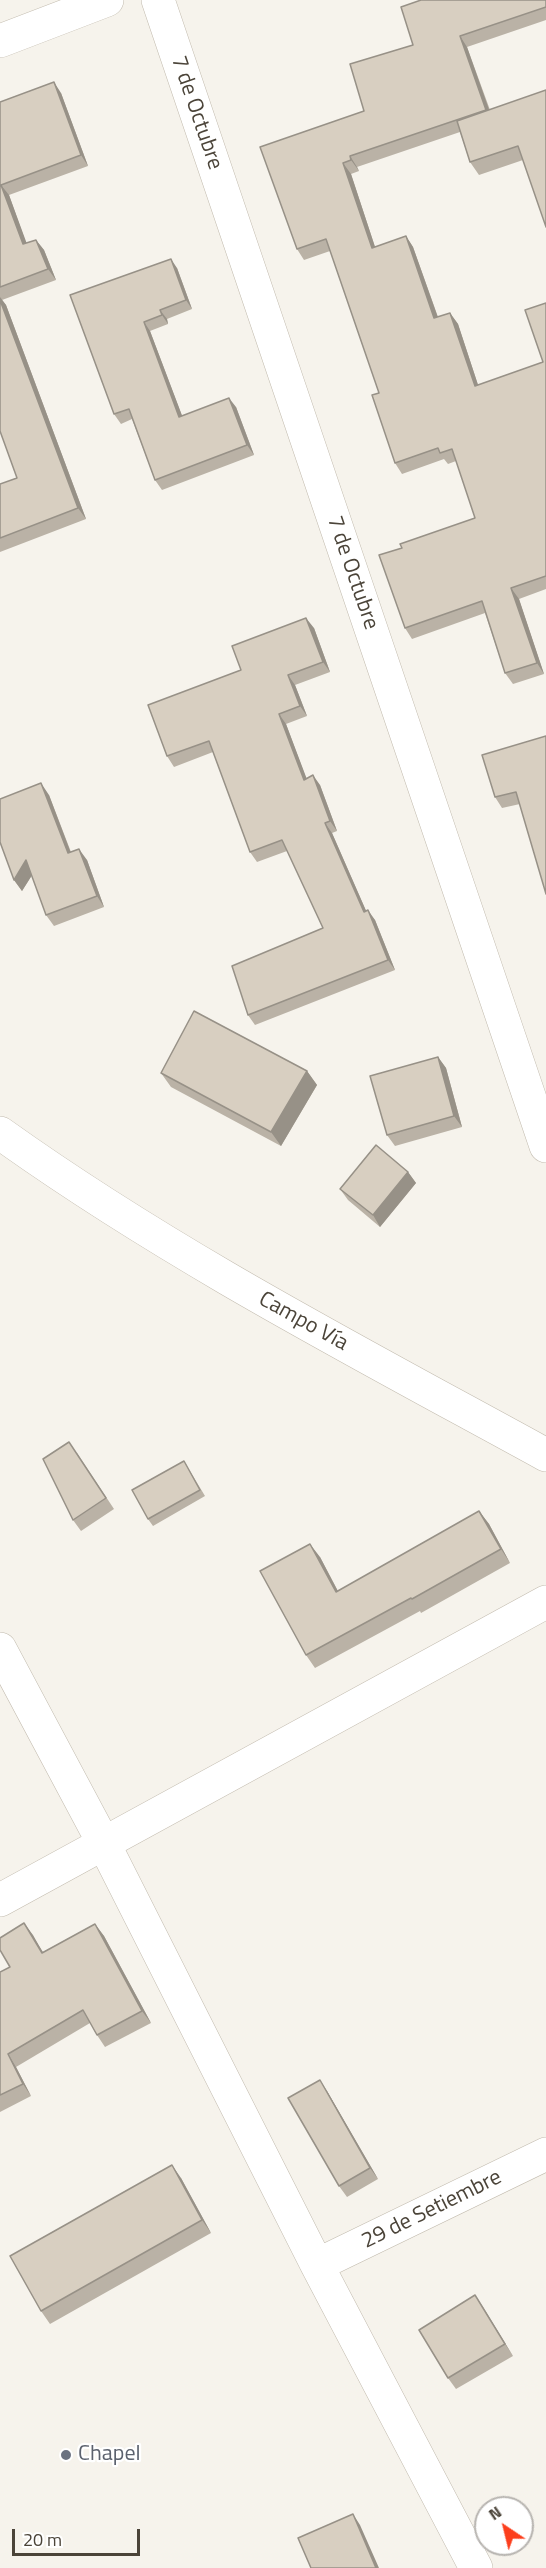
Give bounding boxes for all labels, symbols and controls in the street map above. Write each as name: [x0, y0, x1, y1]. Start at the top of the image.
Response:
street label: 7 de Octubre: [164, 53, 228, 173]
street label: 7 de Octubre: [320, 513, 384, 633]
street label: Campo Vía: [254, 1287, 352, 1357]
street label: 29 de Setiembre: [358, 2165, 506, 2255]
place label: Chapel: [78, 2442, 141, 2468]
marker: Chapel: [59, 2448, 73, 2462]
north arrow: [474, 2496, 534, 2556]
text: N: [483, 2500, 506, 2526]
scale bar: [15, 2517, 142, 2555]
text: 20 m: [23, 2526, 62, 2553]

